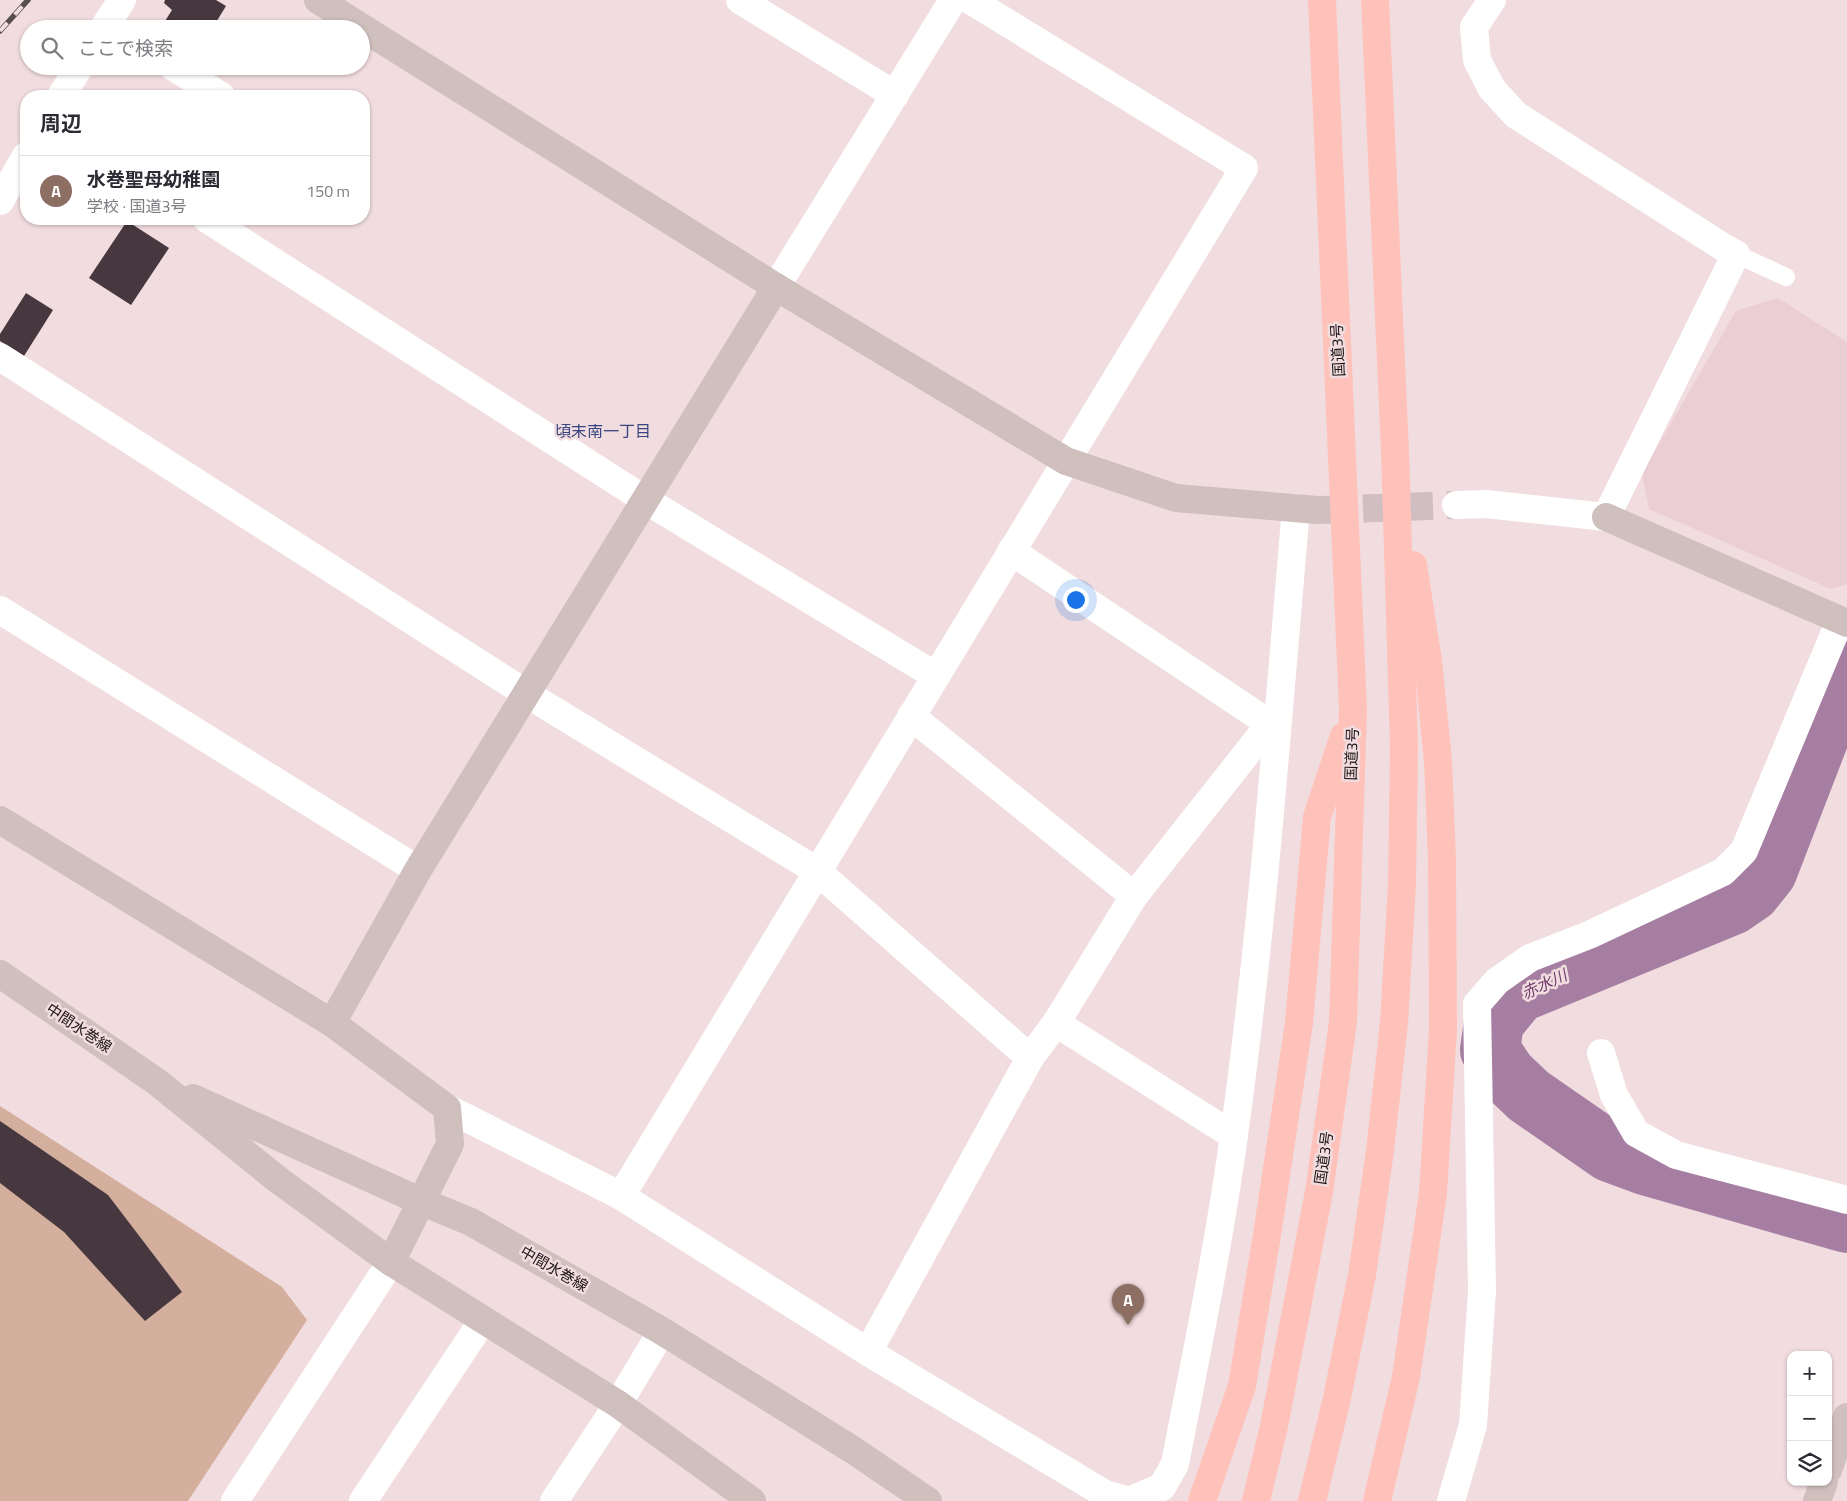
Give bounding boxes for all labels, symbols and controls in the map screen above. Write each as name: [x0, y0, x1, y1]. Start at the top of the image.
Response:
search box: [20, 20, 370, 75]
text: ここで検索: [78, 33, 173, 62]
icon: search: [38, 34, 66, 62]
text: 周辺: [40, 107, 82, 139]
text: 水巻聖母幼稚園: [87, 164, 220, 193]
text: A: [51, 179, 61, 203]
text: 150 m: [306, 179, 350, 203]
text: 学校 · 国道3号: [87, 194, 186, 218]
street label: 国道3号: [1325, 323, 1350, 377]
district label: 頃末南一丁目: [555, 419, 651, 443]
your location: [1063, 587, 1089, 613]
street label: 国道3号: [1339, 727, 1364, 781]
water label: 赤水川: [1517, 962, 1573, 1005]
street label: 中間水巻線: [42, 997, 117, 1058]
street label: 国道3号: [1308, 1130, 1339, 1186]
street label: 中間水巻線: [516, 1240, 592, 1297]
pin: A: [1112, 1284, 1144, 1325]
map controls: [1787, 1351, 1832, 1486]
button: +: [1787, 1351, 1832, 1396]
button: −: [1787, 1396, 1832, 1441]
button: layers: [1787, 1441, 1832, 1486]

